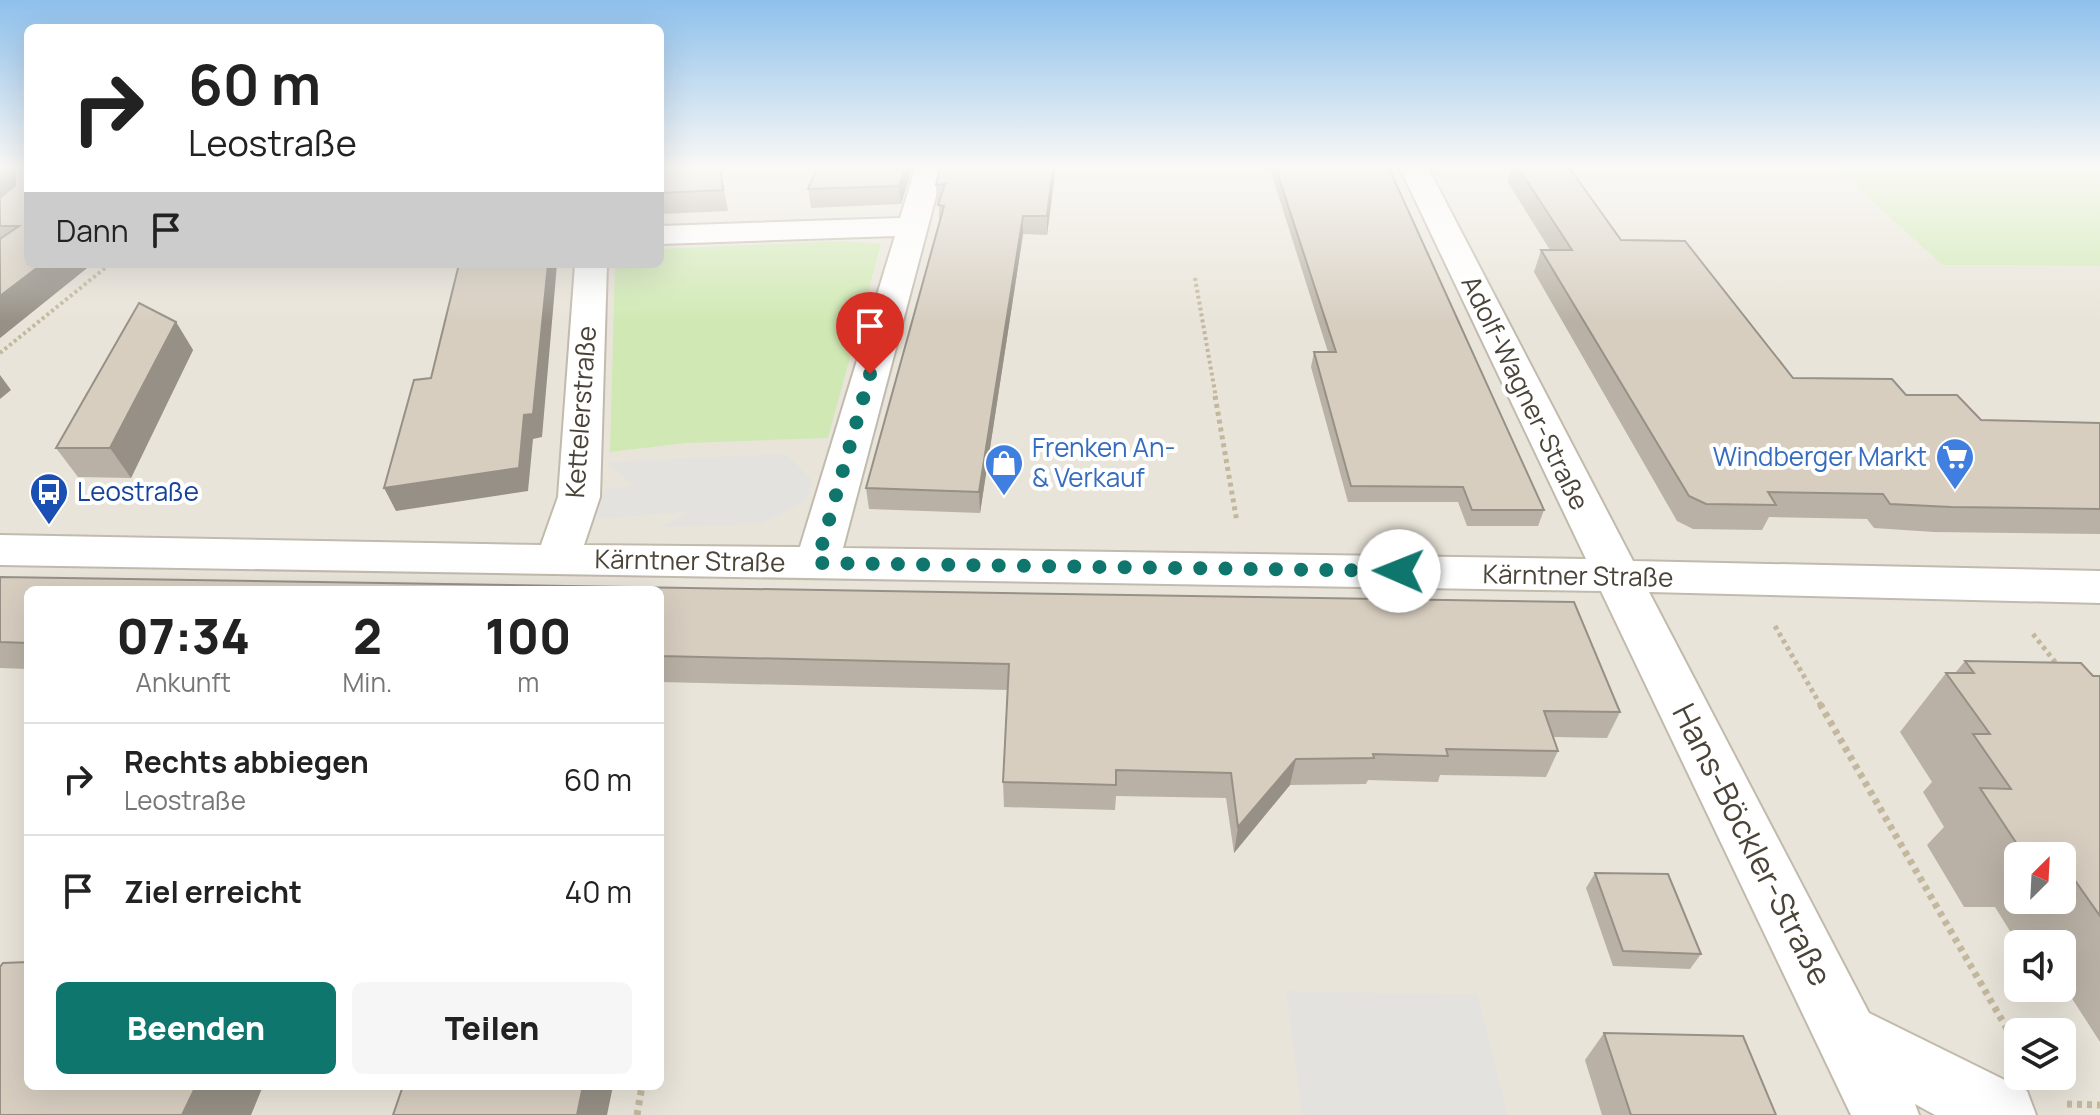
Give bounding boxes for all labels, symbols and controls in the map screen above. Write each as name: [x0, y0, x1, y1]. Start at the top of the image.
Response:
text: 60 m: [188, 45, 321, 122]
icon: right: [56, 56, 160, 160]
text: Leostraße: [188, 118, 357, 167]
icon: arrive: [144, 208, 188, 252]
text: Dann: [56, 210, 128, 251]
street label: Adolf-Wagner-Straße: [1453, 269, 1598, 516]
pin: [836, 292, 904, 374]
icon: arrive: [848, 304, 892, 348]
street label: Kettelerstraße: [556, 325, 604, 499]
place label: Frenken An- & Verkauf: [1032, 429, 1175, 495]
supermarket icon: Windberger Markt: [1934, 436, 1976, 491]
place label: Windberger Markt: [1713, 438, 1927, 474]
shop icon: Frenken An- & Verkauf: [983, 442, 1025, 497]
bus stop icon: Leostraße: [28, 471, 70, 526]
place label: Leostraße: [77, 473, 199, 509]
position arrow: [1357, 529, 1441, 613]
street label: Kärntner Straße: [594, 540, 786, 580]
street label: Kärntner Straße: [1482, 555, 1674, 595]
text: 07:34: [117, 603, 250, 668]
text: 2: [353, 603, 382, 668]
text: 100: [485, 603, 571, 668]
text: Ankunft: [136, 664, 231, 700]
text: Min.: [343, 664, 392, 700]
text: m: [517, 664, 539, 700]
street label: Hans-Böckler-Straße: [1663, 696, 1843, 993]
text: Rechts abbiegen: [124, 741, 369, 782]
icon: right: [56, 757, 100, 801]
text: 60 m: [564, 759, 632, 800]
text: Leostraße: [124, 782, 246, 818]
north arrow: [2004, 842, 2076, 914]
map controls: [2004, 842, 2076, 1090]
icon: arrive: [56, 869, 100, 913]
text: Ziel erreicht: [124, 871, 302, 912]
text: 40 m: [565, 871, 632, 912]
button: sound: [2004, 930, 2076, 1002]
button: Beenden: [56, 982, 336, 1074]
button: Teilen: [352, 982, 632, 1074]
button: layers: [2004, 1018, 2076, 1090]

